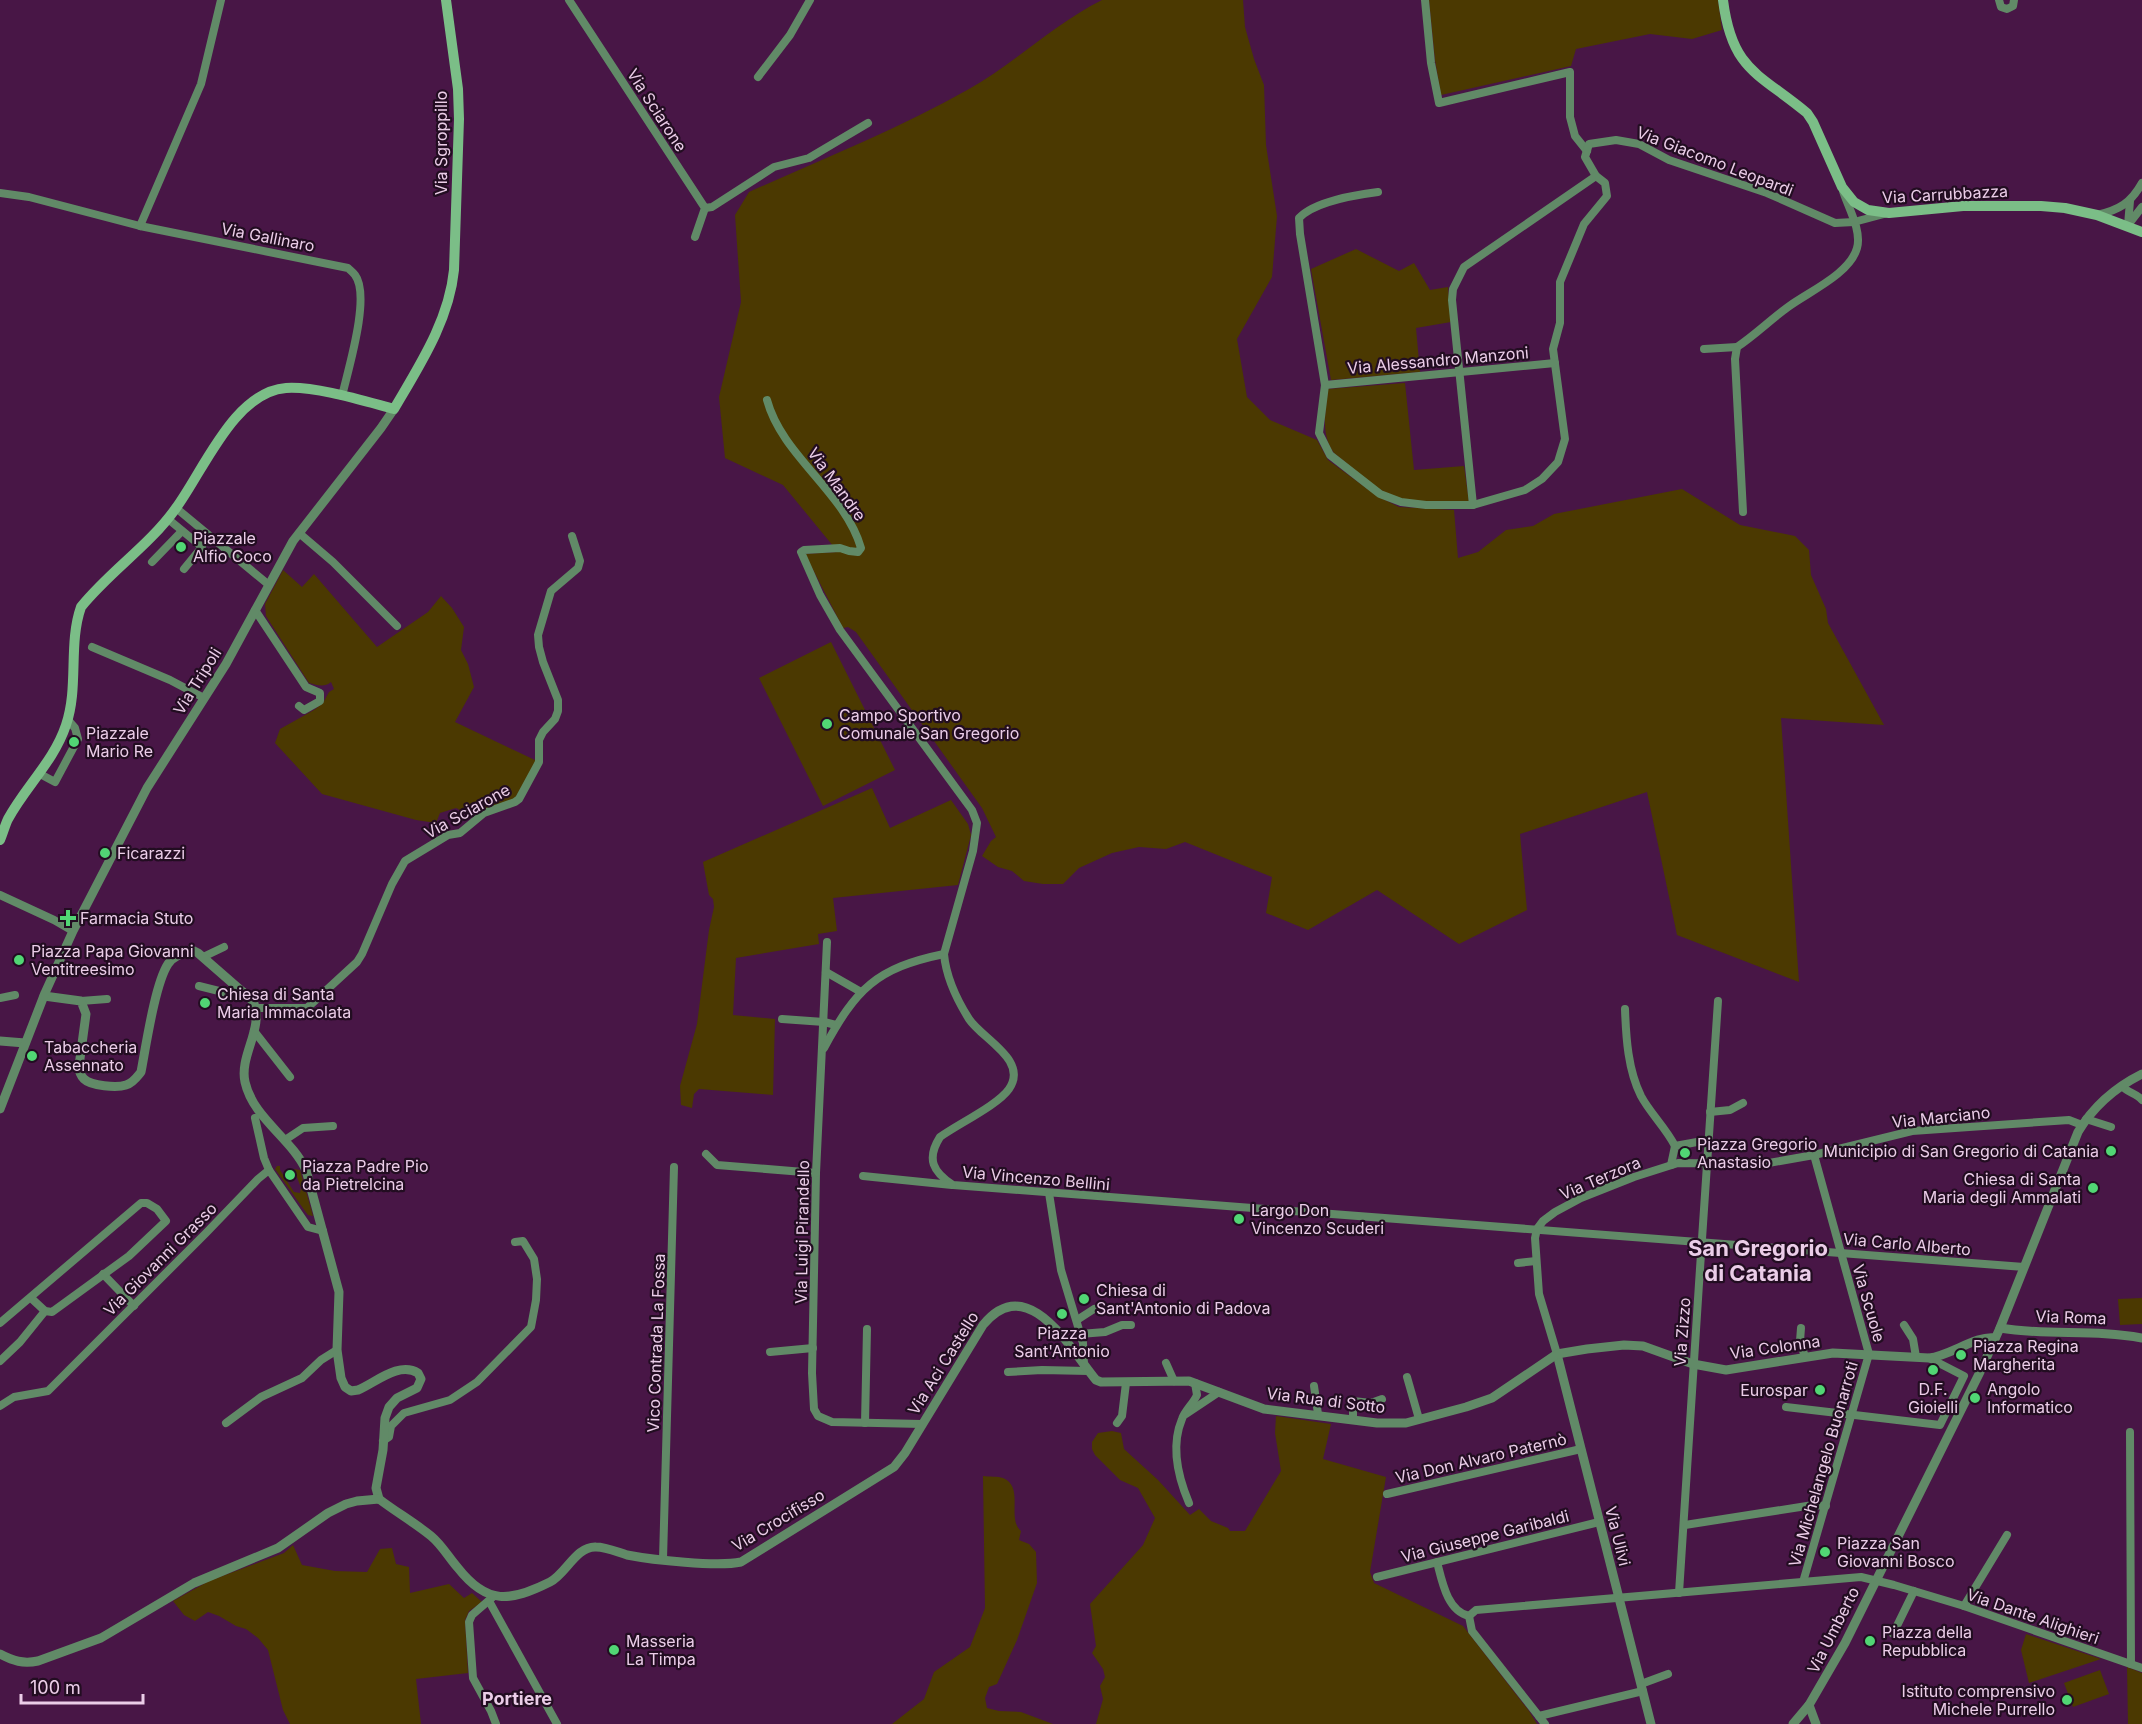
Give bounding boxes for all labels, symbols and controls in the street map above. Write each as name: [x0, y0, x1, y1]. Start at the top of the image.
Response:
street label: Via Sciarone: [623, 65, 691, 155]
street label: Via Sgroppillo: [431, 91, 451, 195]
street label: Via Giacomo Leopardi: [1634, 122, 1796, 200]
street label: Via Carrubbazza: [1881, 181, 2009, 207]
street label: Via Gallinaro: [220, 218, 316, 256]
street label: Via Alessandro Manzoni: [1346, 342, 1530, 378]
street label: Via Mandre: [804, 443, 870, 525]
place label: Piazzale Alfio Coco: [193, 528, 272, 566]
marker: Piazzale Alfio Coco: [174, 540, 188, 554]
street label: Via Tripoli: [169, 644, 225, 718]
place label: Campo Sportivo Comunale San Gregorio: [839, 705, 1019, 743]
marker: Campo Sportivo Comunale San Gregorio: [820, 717, 834, 731]
place label: Piazzale Mario Re: [86, 723, 153, 761]
marker: Piazzale Mario Re: [67, 735, 81, 749]
street label: Via Sciarone: [421, 779, 513, 843]
place label: Ficarazzi: [117, 843, 185, 863]
marker: Ficarazzi: [98, 846, 112, 860]
place label: Farmacia Stuto: [80, 908, 193, 928]
marker: Farmacia Stuto: [61, 911, 75, 925]
place label: Piazza Papa Giovanni Ventitreesimo: [31, 941, 194, 979]
marker: Piazza Papa Giovanni Ventitreesimo: [12, 953, 26, 967]
place label: Chiesa di Santa Maria Immacolata: [217, 984, 351, 1022]
marker: Chiesa di Santa Maria Immacolata: [198, 996, 212, 1010]
place label: Tabaccheria Assennato: [44, 1037, 137, 1075]
marker: Tabaccheria Assennato: [25, 1049, 39, 1063]
street label: Via Marciano: [1891, 1102, 1991, 1132]
place label: Piazza Gregorio Anastasio: [1697, 1134, 1817, 1172]
place label: Municipio di San Gregorio di Catania: [1823, 1141, 2099, 1161]
marker: Municipio di San Gregorio di Catania: [2104, 1144, 2118, 1158]
marker: Piazza Gregorio Anastasio: [1678, 1146, 1692, 1160]
street label: Via Terzora: [1556, 1152, 1644, 1204]
place label: Piazza Padre Pio da Pietrelcina: [302, 1156, 429, 1194]
street label: Via Luigi Pirandello: [791, 1160, 813, 1304]
street label: Via Vincenzo Bellini: [961, 1162, 1111, 1194]
marker: Piazza Padre Pio da Pietrelcina: [283, 1168, 297, 1182]
place label: Chiesa di Santa Maria degli Ammalati: [1923, 1169, 2081, 1207]
marker: Chiesa di Santa Maria degli Ammalati: [2086, 1181, 2100, 1195]
street label: Via Giovanni Grasso: [99, 1198, 221, 1320]
place label: Largo Don Vincenzo Scuderi: [1251, 1200, 1384, 1238]
marker: Largo Don Vincenzo Scuderi: [1232, 1212, 1246, 1226]
street label: Via Carlo Alberto: [1842, 1228, 1972, 1260]
district label: San Gregorio di Catania: [1688, 1235, 1828, 1286]
street label: Vico Contrada La Fossa: [643, 1253, 669, 1433]
street label: Via Scuole: [1848, 1262, 1890, 1344]
place label: Chiesa di Sant'Antonio di Padova: [1096, 1280, 1270, 1318]
marker: Chiesa di Sant'Antonio di Padova: [1077, 1292, 1091, 1306]
street label: Via Zizzo: [1670, 1297, 1694, 1367]
street label: Via Roma: [2035, 1306, 2107, 1328]
marker: Piazza Sant'Antonio: [1055, 1307, 1069, 1321]
street label: Via Aci Castello: [903, 1308, 983, 1418]
place label: Piazza Sant'Antonio: [1014, 1323, 1110, 1361]
street label: Via Colonna: [1729, 1331, 1821, 1363]
place label: Piazza Regina Margherita: [1973, 1336, 2079, 1374]
marker: Piazza Regina Margherita: [1954, 1348, 1968, 1362]
street label: Via Michelangelo Buonarroti: [1784, 1359, 1862, 1569]
marker: D.F. Gioielli: [1926, 1363, 1940, 1377]
place label: D.F. Gioielli: [1908, 1379, 1958, 1417]
place label: Angolo Informatico: [1987, 1379, 2073, 1417]
place label: Eurospar: [1740, 1380, 1808, 1400]
street label: Via Rua di Sotto: [1266, 1383, 1386, 1417]
marker: Eurospar: [1813, 1383, 1827, 1397]
marker: Angolo Informatico: [1968, 1391, 1982, 1405]
street label: Via Don Alvaro Paternò: [1393, 1429, 1569, 1487]
street label: Via Crocifisso: [728, 1484, 828, 1556]
street label: Via Ulivi: [1601, 1504, 1635, 1568]
street label: Via Giuseppe Garibaldi: [1399, 1505, 1571, 1567]
place label: Piazza San Giovanni Bosco: [1837, 1533, 1955, 1571]
marker: Piazza San Giovanni Bosco: [1818, 1545, 1832, 1559]
street label: Via Umberto: [1803, 1583, 1863, 1677]
street label: Via Dante Alighieri: [1964, 1584, 2102, 1648]
place label: Piazza della Repubblica: [1882, 1622, 1972, 1660]
place label: Masseria La Timpa: [626, 1631, 696, 1669]
marker: Piazza della Repubblica: [1863, 1634, 1877, 1648]
marker: Masseria La Timpa: [607, 1643, 621, 1657]
scale bar: [21, 1667, 142, 1705]
text: 100 m: [30, 1677, 81, 1698]
place label: Istituto comprensivo Michele Purrello: [1902, 1681, 2055, 1719]
district label: Portiere: [482, 1688, 552, 1709]
marker: Istituto comprensivo Michele Purrello: [2060, 1693, 2074, 1707]

